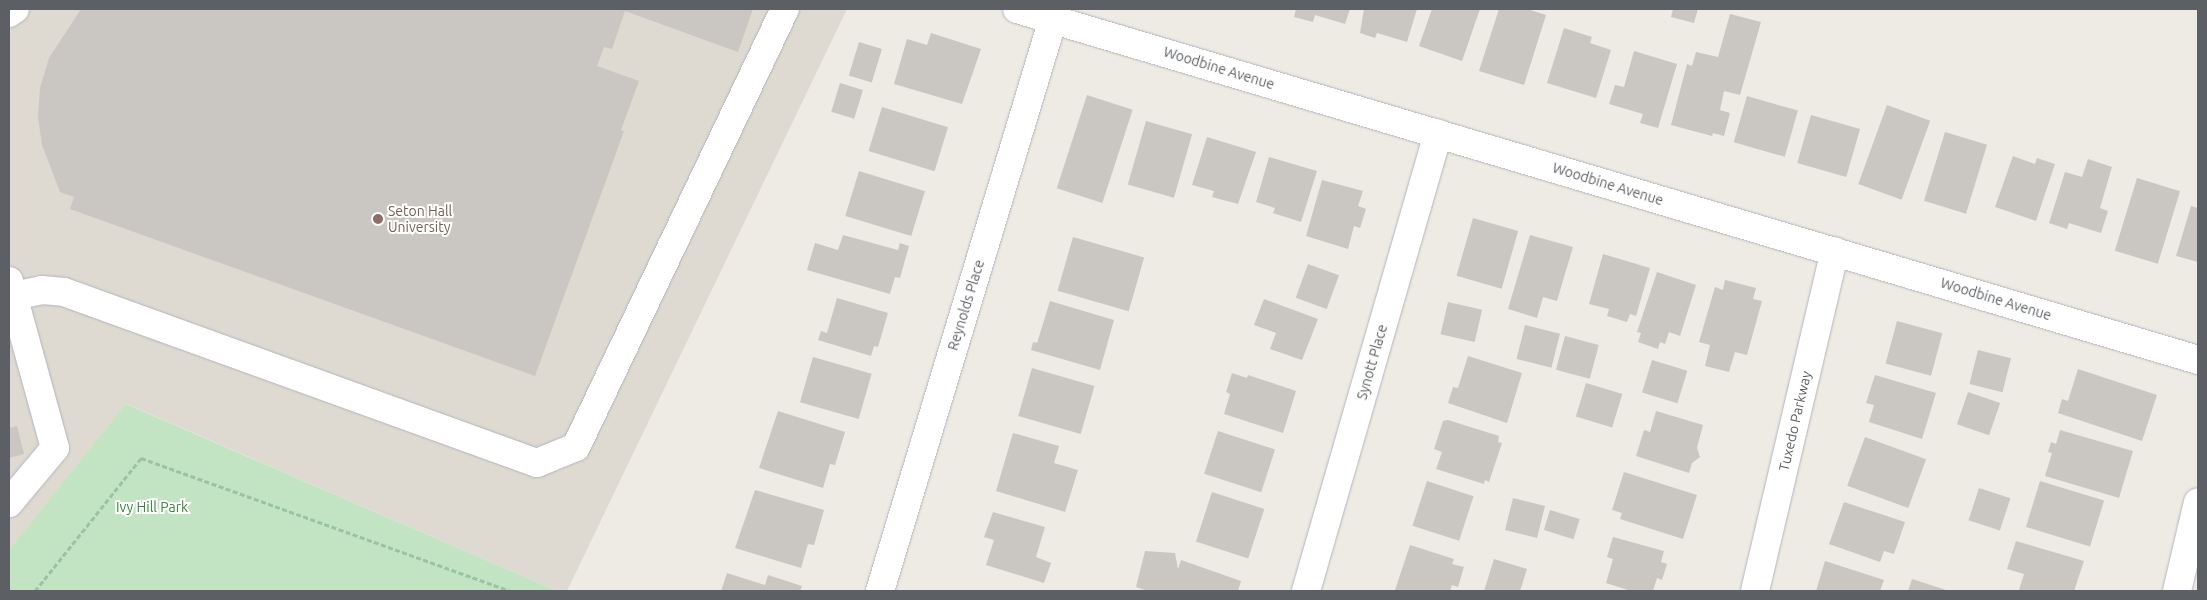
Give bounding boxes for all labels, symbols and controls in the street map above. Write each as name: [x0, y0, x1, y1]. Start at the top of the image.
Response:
street label: Woodbine Avenue: [1162, 43, 1276, 93]
street label: Woodbine Avenue: [1551, 159, 1665, 209]
place label: Seton Hall University: [388, 203, 452, 236]
marker: Seton Hall University: [372, 213, 384, 225]
street label: Reynolds Place: [944, 258, 988, 352]
street label: Woodbine Avenue: [1939, 274, 2053, 324]
street label: Synott Place: [1353, 322, 1391, 402]
street label: Tuxedo Parkway: [1775, 369, 1815, 473]
park label: Ivy Hill Park: [116, 499, 188, 515]

